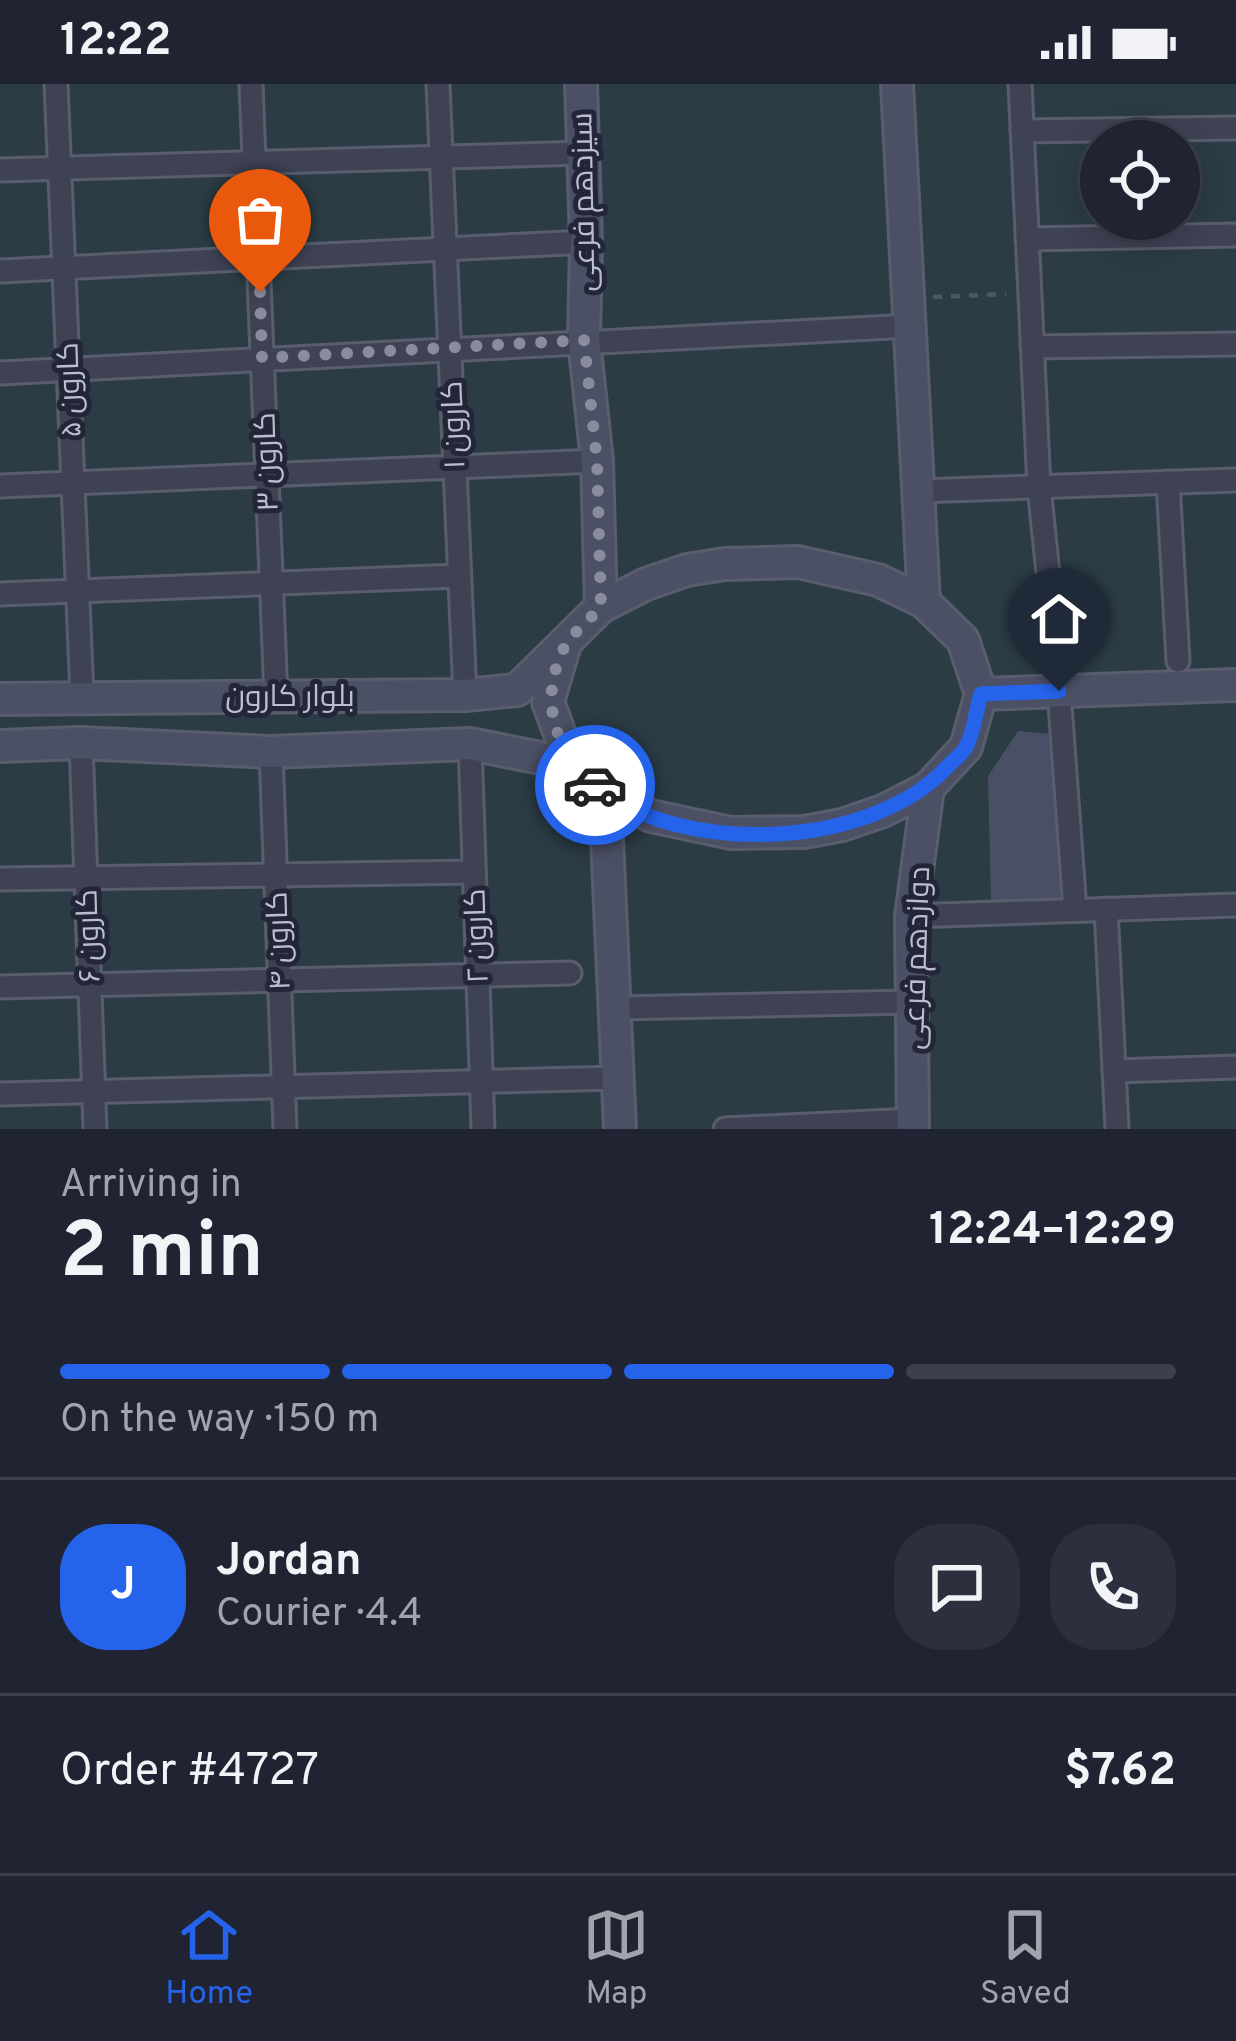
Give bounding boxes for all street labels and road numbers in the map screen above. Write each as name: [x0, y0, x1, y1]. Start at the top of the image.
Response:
street label: سیزدهم فرعی: [565, 112, 606, 292]
street label: کارون ۵: [51, 342, 92, 438]
street label: کارون ۱: [435, 380, 476, 470]
street label: کارون ۳: [248, 412, 289, 512]
street label: بلوار کارون: [225, 680, 355, 717]
street label: دوازدهم فرعی: [897, 866, 940, 1050]
street label: کارون ۲: [458, 888, 499, 984]
street label: کارون ۶: [70, 889, 111, 983]
street label: کارون ۴: [260, 891, 301, 991]

